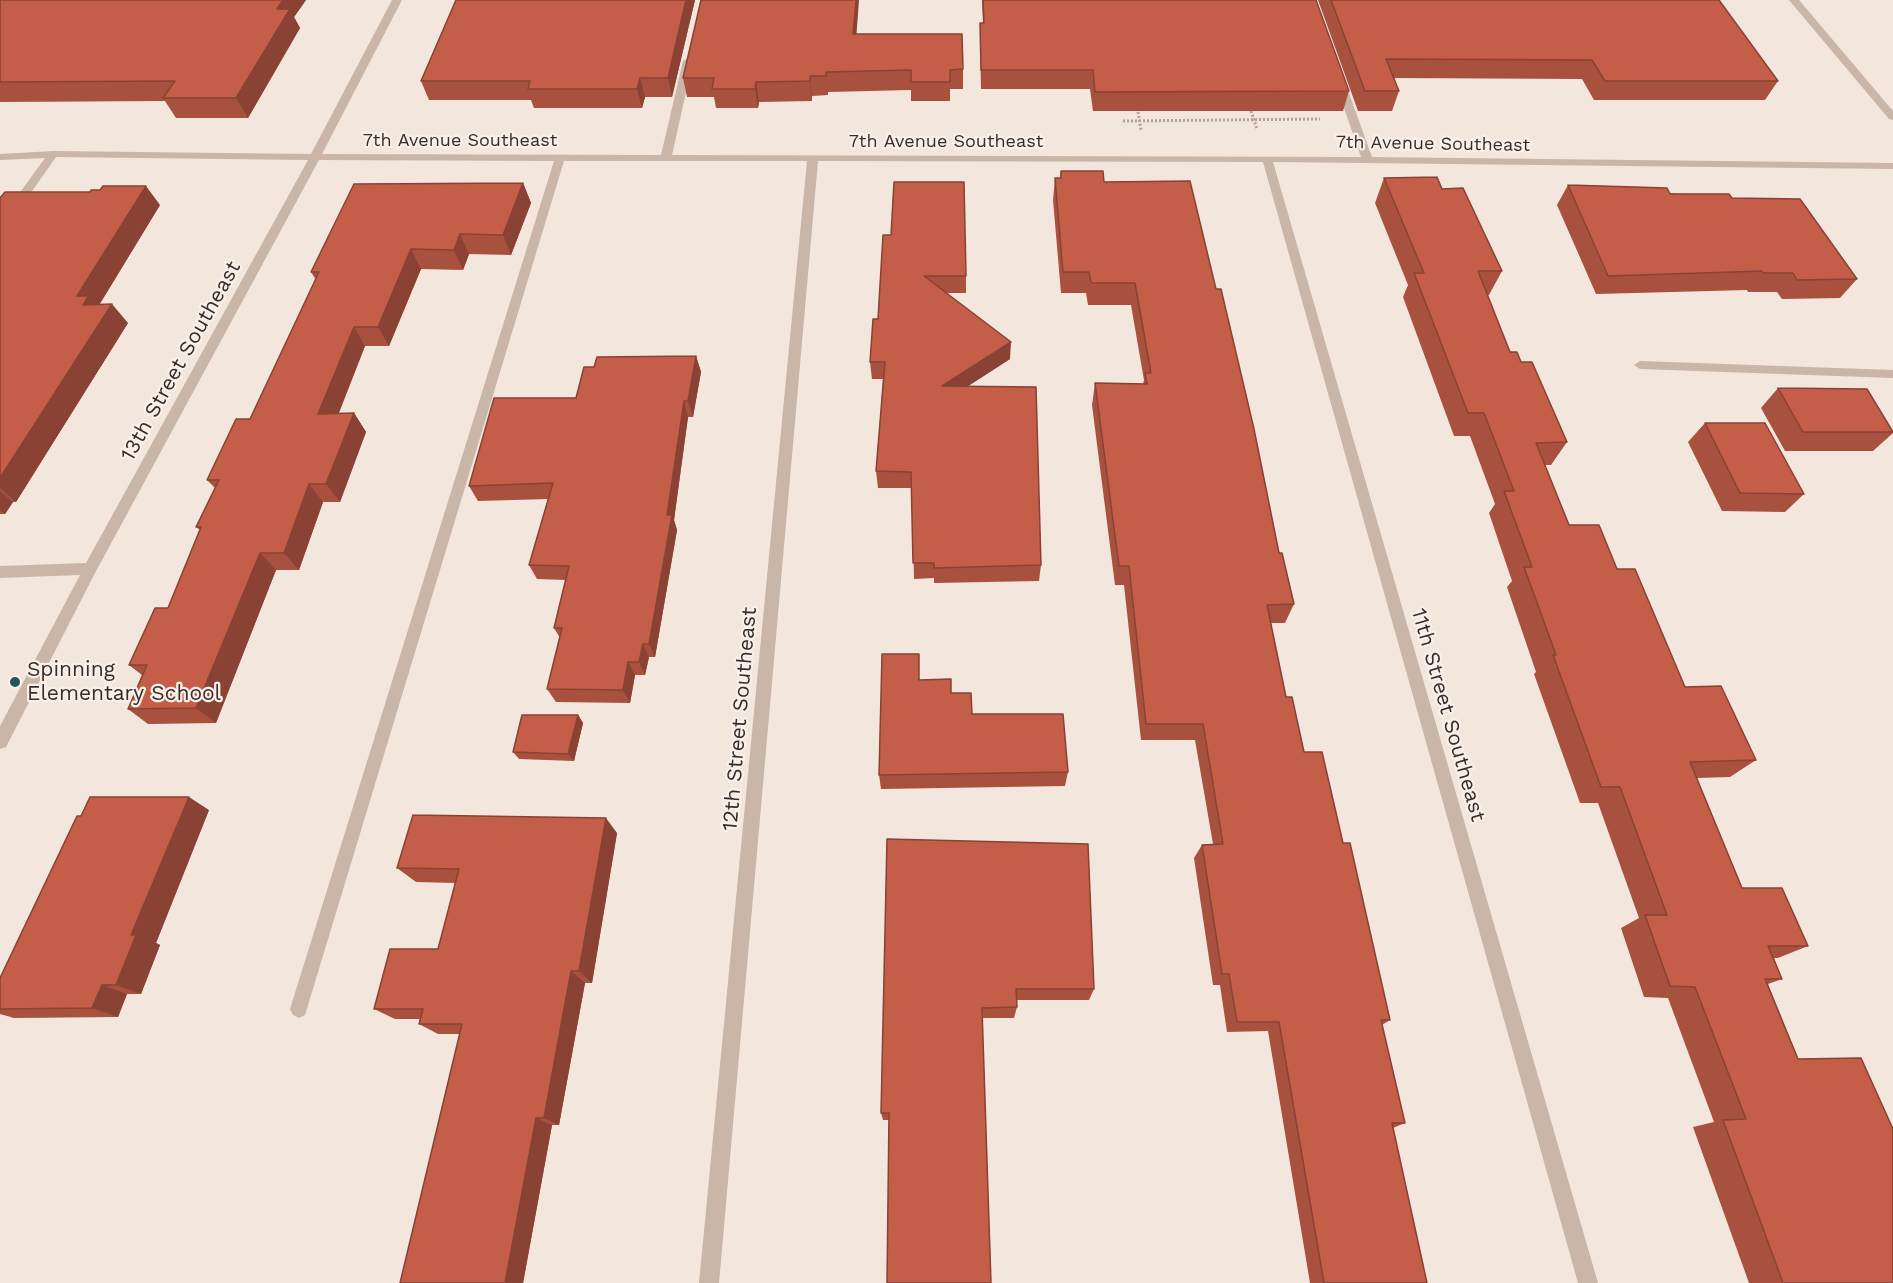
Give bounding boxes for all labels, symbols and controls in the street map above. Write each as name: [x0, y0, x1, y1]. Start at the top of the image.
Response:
street label: 7th Avenue Southeast: [363, 130, 557, 152]
street label: 7th Avenue Southeast: [849, 131, 1043, 153]
street label: 7th Avenue Southeast: [1336, 132, 1530, 156]
street label: 13th Street Southeast: [116, 257, 246, 465]
street label: 12th Street Southeast: [718, 606, 762, 832]
street label: 11th Street Southeast: [1406, 606, 1490, 824]
place label: Spinning Elementary School: [27, 657, 221, 707]
marker: Spinning Elementary School: [8, 675, 22, 689]

